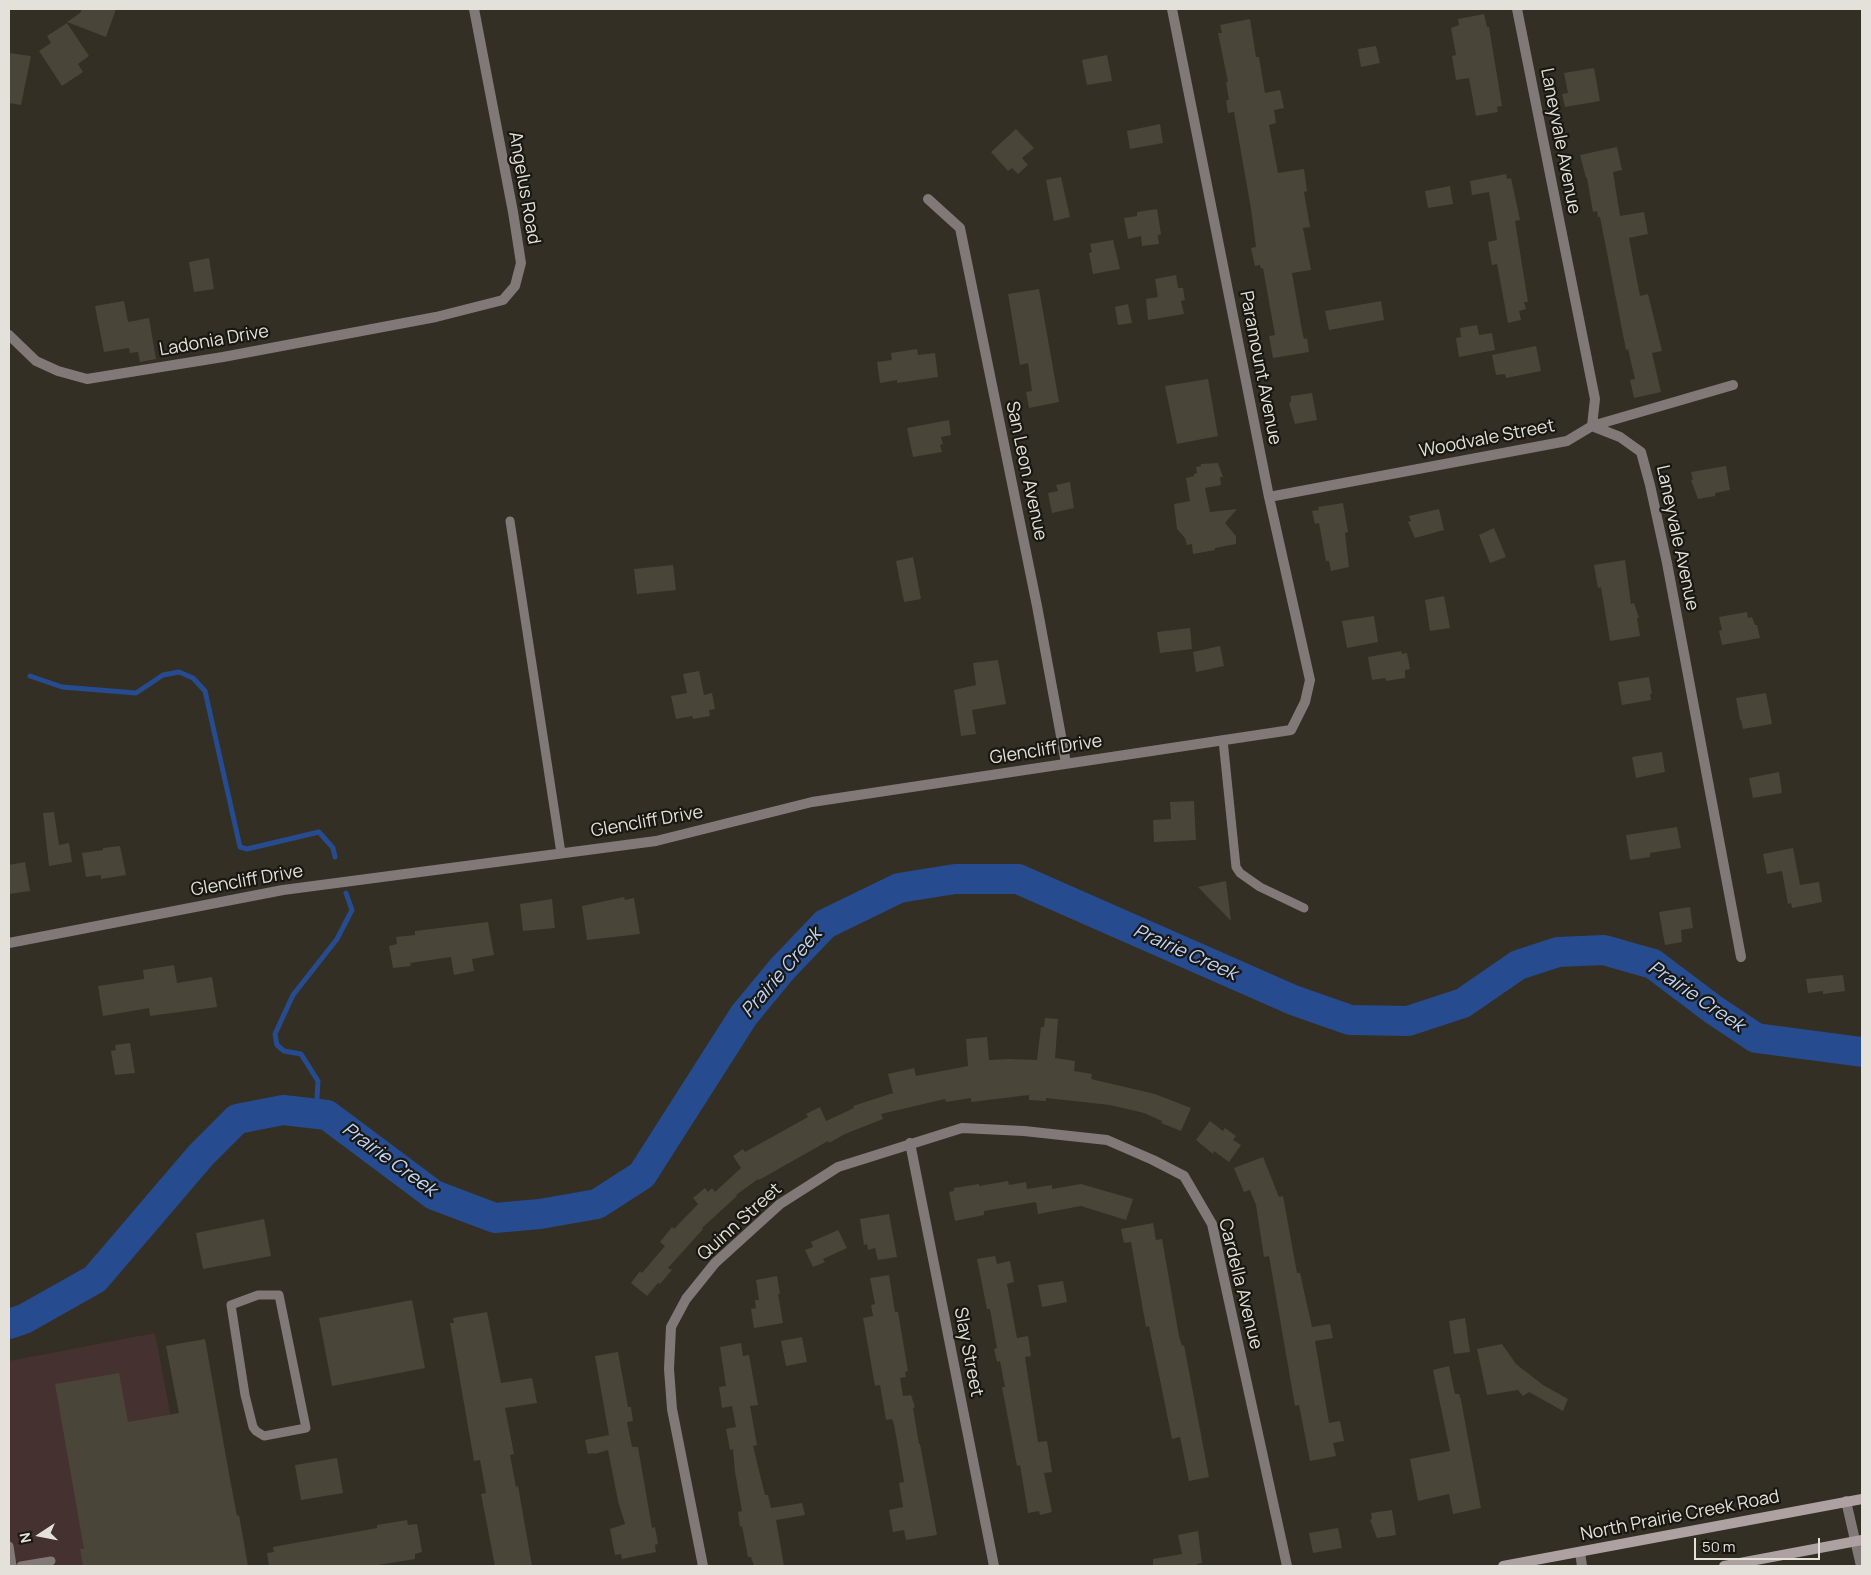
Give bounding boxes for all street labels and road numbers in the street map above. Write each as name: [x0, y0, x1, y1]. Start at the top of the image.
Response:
street label: Laneyvale Avenue: [1535, 66, 1585, 216]
street label: Angelus Road: [503, 130, 545, 246]
street label: Paramount Avenue: [1234, 289, 1286, 447]
street label: Ladonia Drive: [157, 321, 271, 361]
street label: San Leon Avenue: [1001, 399, 1051, 543]
street label: Woodvale Street: [1417, 415, 1557, 463]
street label: Laneyvale Avenue: [1651, 463, 1703, 613]
street label: Glencliff Drive: [988, 730, 1104, 770]
street label: Glencliff Drive: [589, 802, 705, 842]
street label: Glencliff Drive: [189, 861, 305, 901]
street label: Quinn Street: [693, 1179, 787, 1265]
street label: Cardella Avenue: [1213, 1216, 1267, 1352]
street label: Slay Street: [949, 1305, 987, 1399]
street label: North Prairie Creek Road: [1579, 1486, 1781, 1546]

